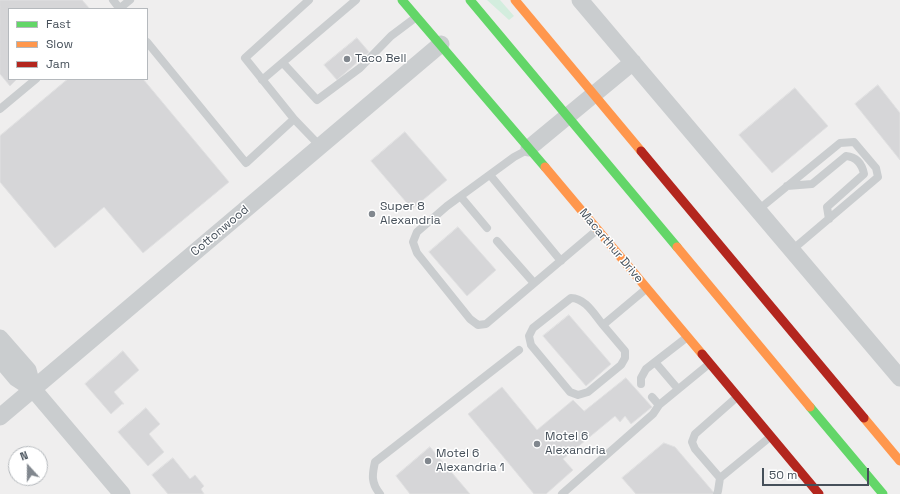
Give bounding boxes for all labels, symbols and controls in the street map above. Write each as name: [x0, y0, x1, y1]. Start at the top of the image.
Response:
legend: [8, 8, 148, 80]
text: Fast: [46, 16, 71, 32]
text: Slow: [46, 36, 73, 52]
place label: Taco Bell: [355, 52, 406, 66]
marker: Taco Bell: [342, 54, 352, 64]
text: Jam: [46, 56, 70, 72]
place label: Super 8 Alexandria: [380, 200, 441, 228]
street label: Cottonwood: [188, 203, 252, 259]
street label: Macarthur Drive: [576, 206, 646, 286]
marker: Super 8 Alexandria: [367, 209, 377, 219]
place label: Motel 6 Alexandria: [545, 430, 606, 458]
marker: Motel 6 Alexandria: [532, 439, 542, 449]
north arrow: [8, 446, 48, 486]
place label: Motel 6 Alexandria 1: [436, 447, 505, 475]
text: N: [18, 448, 30, 464]
marker: Motel 6 Alexandria 1: [423, 456, 433, 466]
scale bar: [764, 460, 871, 486]
text: 50 m: [769, 467, 797, 483]

